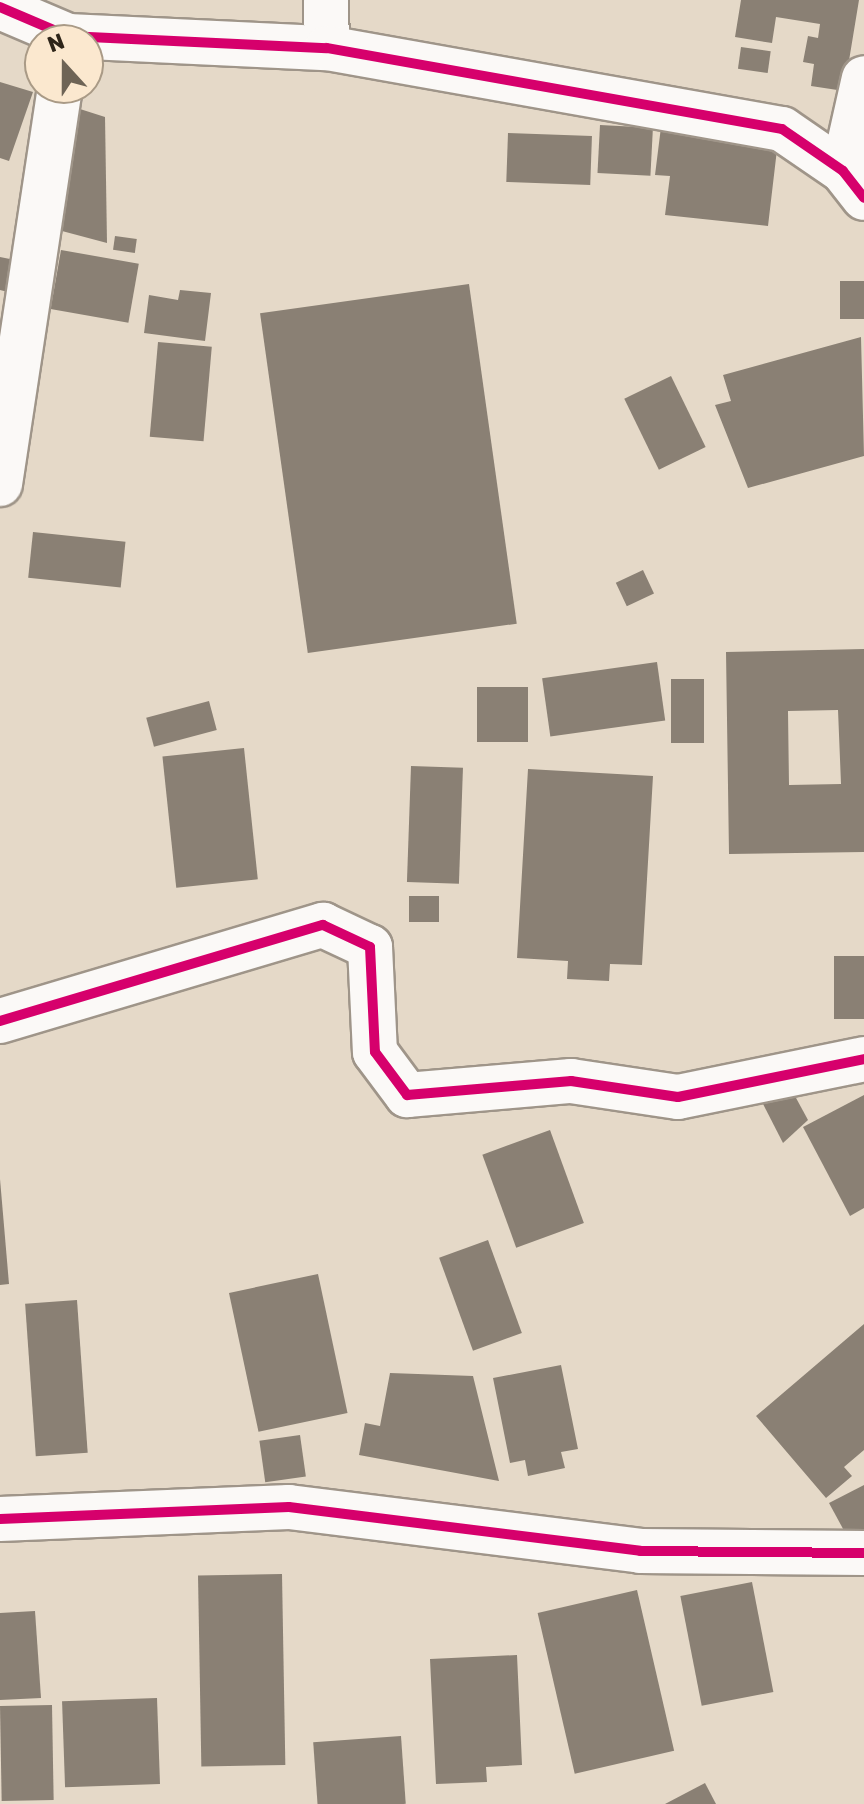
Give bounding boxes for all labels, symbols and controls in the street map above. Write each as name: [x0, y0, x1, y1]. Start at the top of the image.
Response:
north arrow: [24, 24, 104, 104]
text: N: [44, 28, 68, 58]

